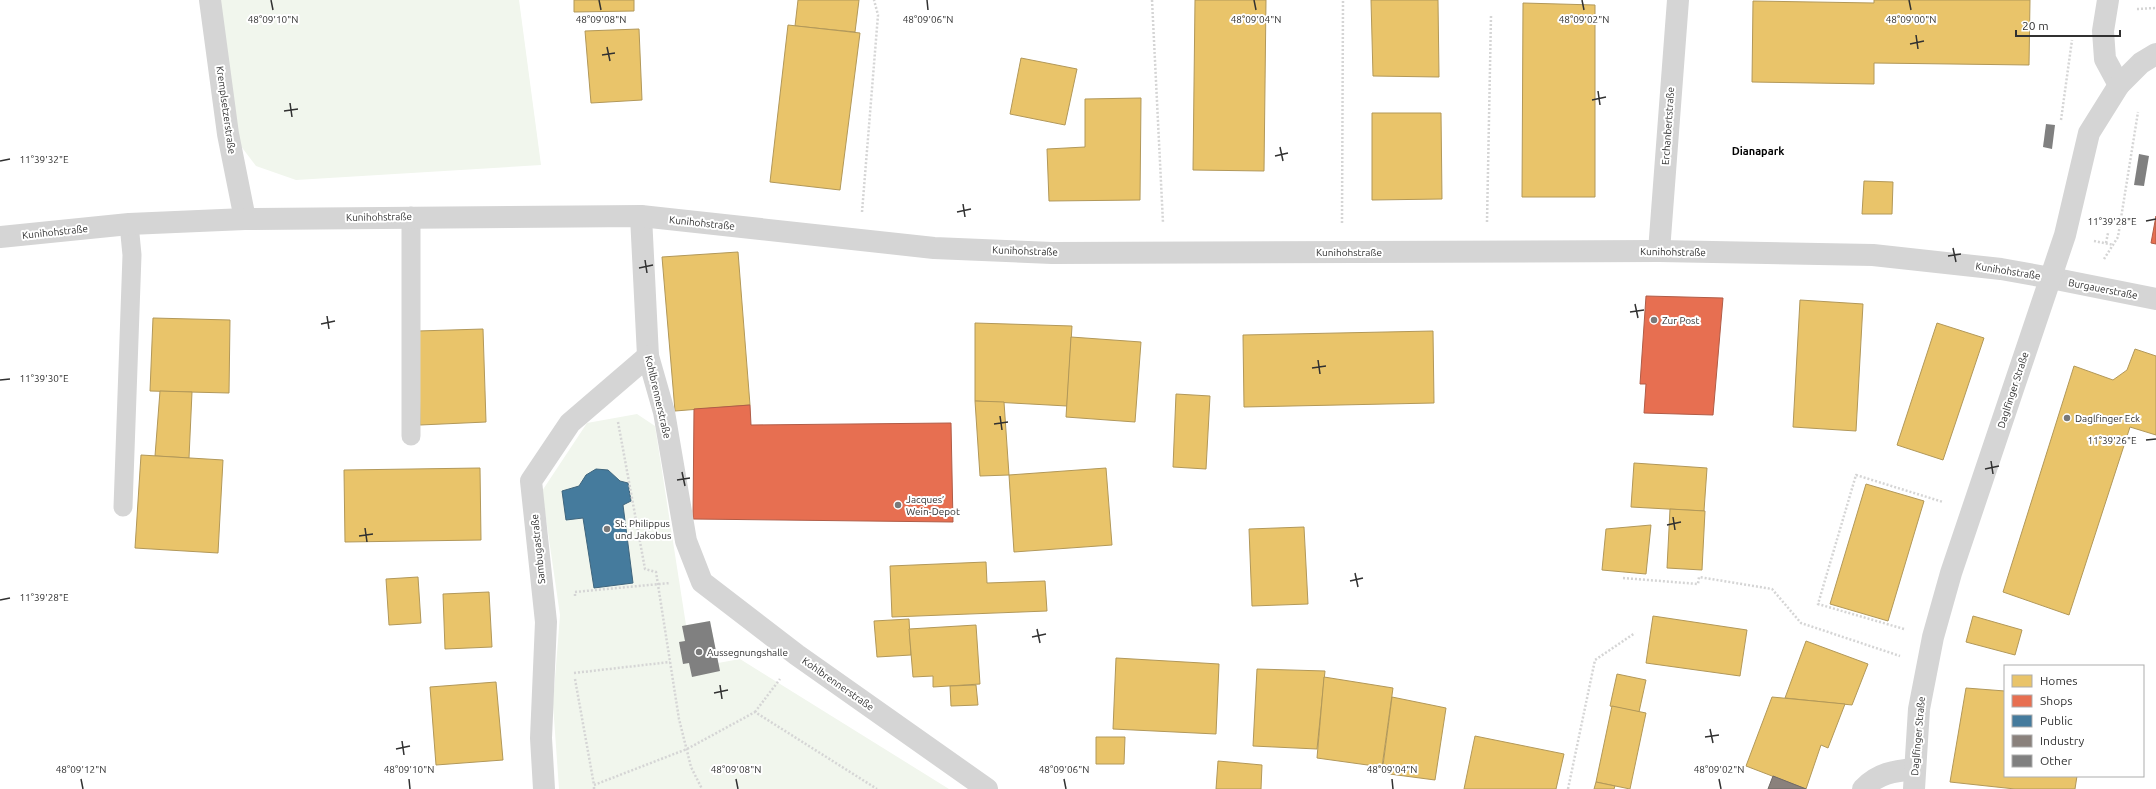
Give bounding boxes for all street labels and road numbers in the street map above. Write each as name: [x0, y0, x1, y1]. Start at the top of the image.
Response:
street label: Kremplsetzerstraße: [214, 65, 238, 155]
street label: Erchanbertstraße: [1660, 86, 1676, 166]
street label: Kunihohstraße: [346, 211, 412, 223]
street label: Kunihohstraße: [669, 214, 735, 232]
street label: Kunihohstraße: [22, 223, 88, 241]
street label: Kunihohstraße: [992, 244, 1058, 258]
street label: Kunihohstraße: [1640, 246, 1706, 258]
street label: Kunihohstraße: [1316, 247, 1382, 258]
street label: Kunihohstraße: [1975, 260, 2041, 282]
street label: Burgauerstraße: [2067, 277, 2139, 301]
street label: Daglfinger Straße: [1995, 350, 2031, 430]
street label: Kohlbrennerstraße: [643, 354, 673, 440]
street label: Sambugastraße: [529, 514, 547, 584]
street label: Kohlbrennerstraße: [800, 655, 876, 713]
street label: Daglfinger Straße: [1909, 696, 1927, 776]

